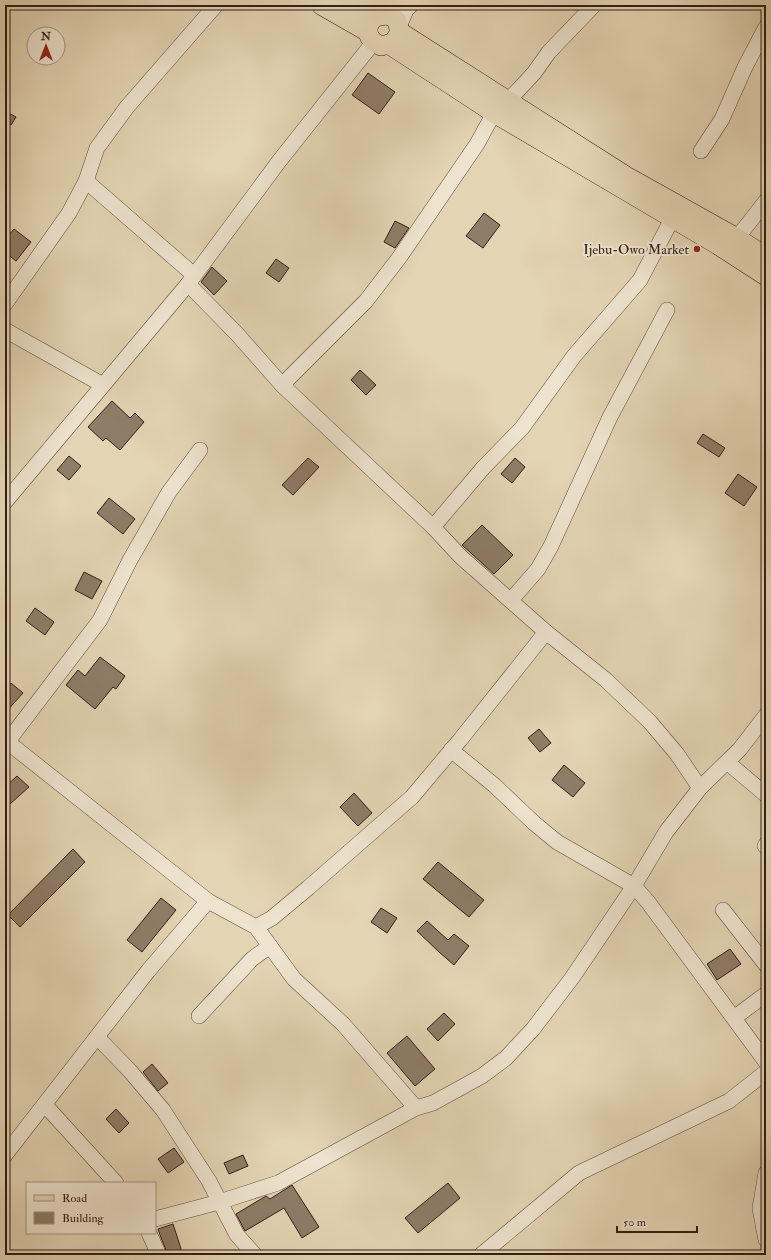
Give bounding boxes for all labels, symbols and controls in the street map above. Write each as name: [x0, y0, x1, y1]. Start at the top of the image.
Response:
north arrow: [26, 26, 66, 66]
text: N: [40, 30, 52, 43]
place label: Ijebu-Owo Market: [583, 241, 689, 258]
marker: Ijebu-Owo Market: [692, 244, 702, 254]
legend: [26, 1182, 156, 1234]
text: Road: [62, 1191, 87, 1206]
scale bar: [617, 1208, 697, 1234]
text: Building: [62, 1211, 105, 1226]
text: 50 m: [623, 1215, 647, 1230]

